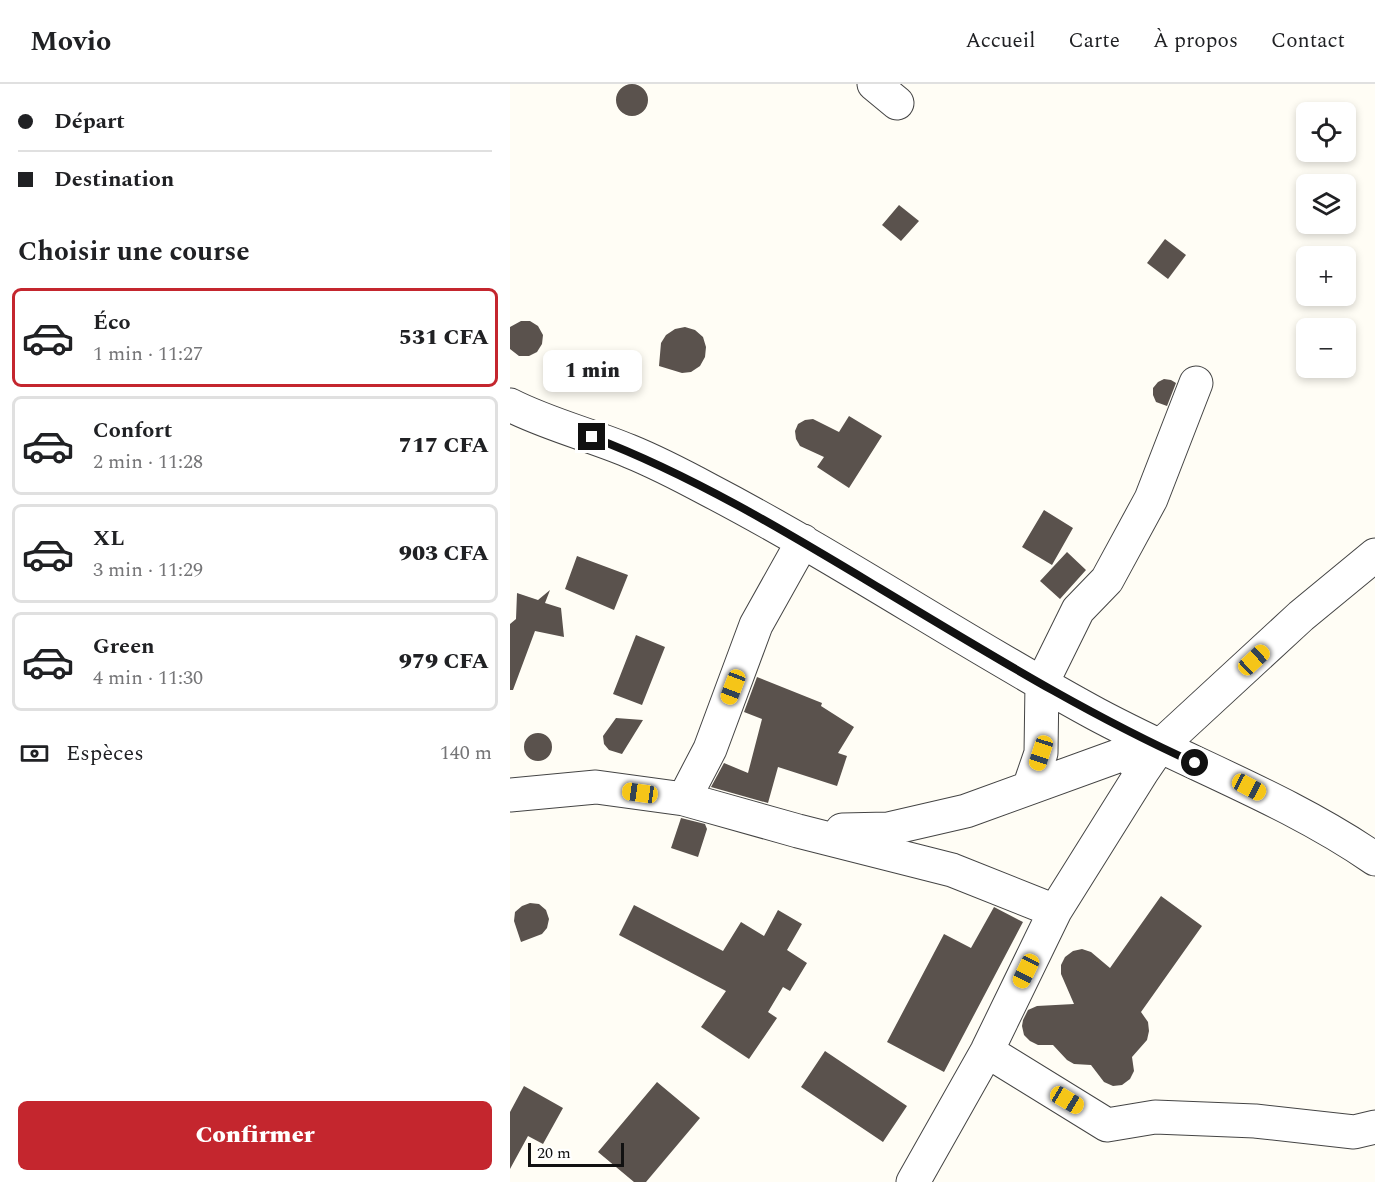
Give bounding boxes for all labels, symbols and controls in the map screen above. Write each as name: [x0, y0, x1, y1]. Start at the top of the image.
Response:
text: Movio: [30, 20, 111, 63]
text: Accueil: [965, 25, 1036, 57]
text: Carte: [1069, 25, 1120, 57]
text: À propos: [1153, 25, 1238, 57]
text: Contact: [1271, 25, 1345, 57]
map controls: [1296, 102, 1356, 378]
button: locate: [1296, 102, 1356, 162]
text: Départ: [54, 105, 125, 138]
text: Destination: [54, 163, 174, 196]
button: layers: [1296, 174, 1356, 234]
text: Choisir une course: [18, 231, 250, 273]
button: +: [1296, 246, 1356, 306]
text: Éco: [93, 306, 131, 339]
icon: car: [21, 311, 75, 365]
button: −: [1296, 318, 1356, 378]
text: 531 CFA: [399, 321, 489, 354]
text: 1 min · 11:27: [93, 339, 203, 369]
callout: 1 min: [542, 350, 642, 392]
text: 1 min: [565, 356, 620, 386]
text: Confort: [93, 414, 172, 447]
icon: car: [21, 419, 75, 473]
route end: [578, 423, 605, 450]
text: 717 CFA: [399, 429, 489, 462]
text: 2 min · 11:28: [93, 447, 203, 477]
text: XL: [93, 522, 124, 555]
icon: car: [21, 527, 75, 581]
text: 903 CFA: [399, 537, 489, 570]
text: 3 min · 11:29: [93, 555, 203, 585]
text: Green: [93, 630, 155, 663]
icon: car: [21, 635, 75, 689]
car: [1235, 641, 1273, 679]
text: 979 CFA: [399, 645, 489, 678]
text: 4 min · 11:30: [93, 663, 203, 693]
car: [718, 667, 748, 707]
car: [1027, 733, 1055, 773]
icon: cash: [18, 737, 51, 770]
text: Espèces: [66, 737, 144, 770]
text: 140 m: [440, 738, 492, 768]
route start: [1181, 749, 1208, 776]
car: [1229, 771, 1269, 803]
car: [621, 782, 659, 804]
car: [1010, 951, 1042, 991]
car: [1047, 1083, 1087, 1117]
button: Confirmer: [18, 1101, 492, 1170]
scale bar: [528, 1140, 624, 1168]
text: 20 m: [537, 1141, 571, 1165]

